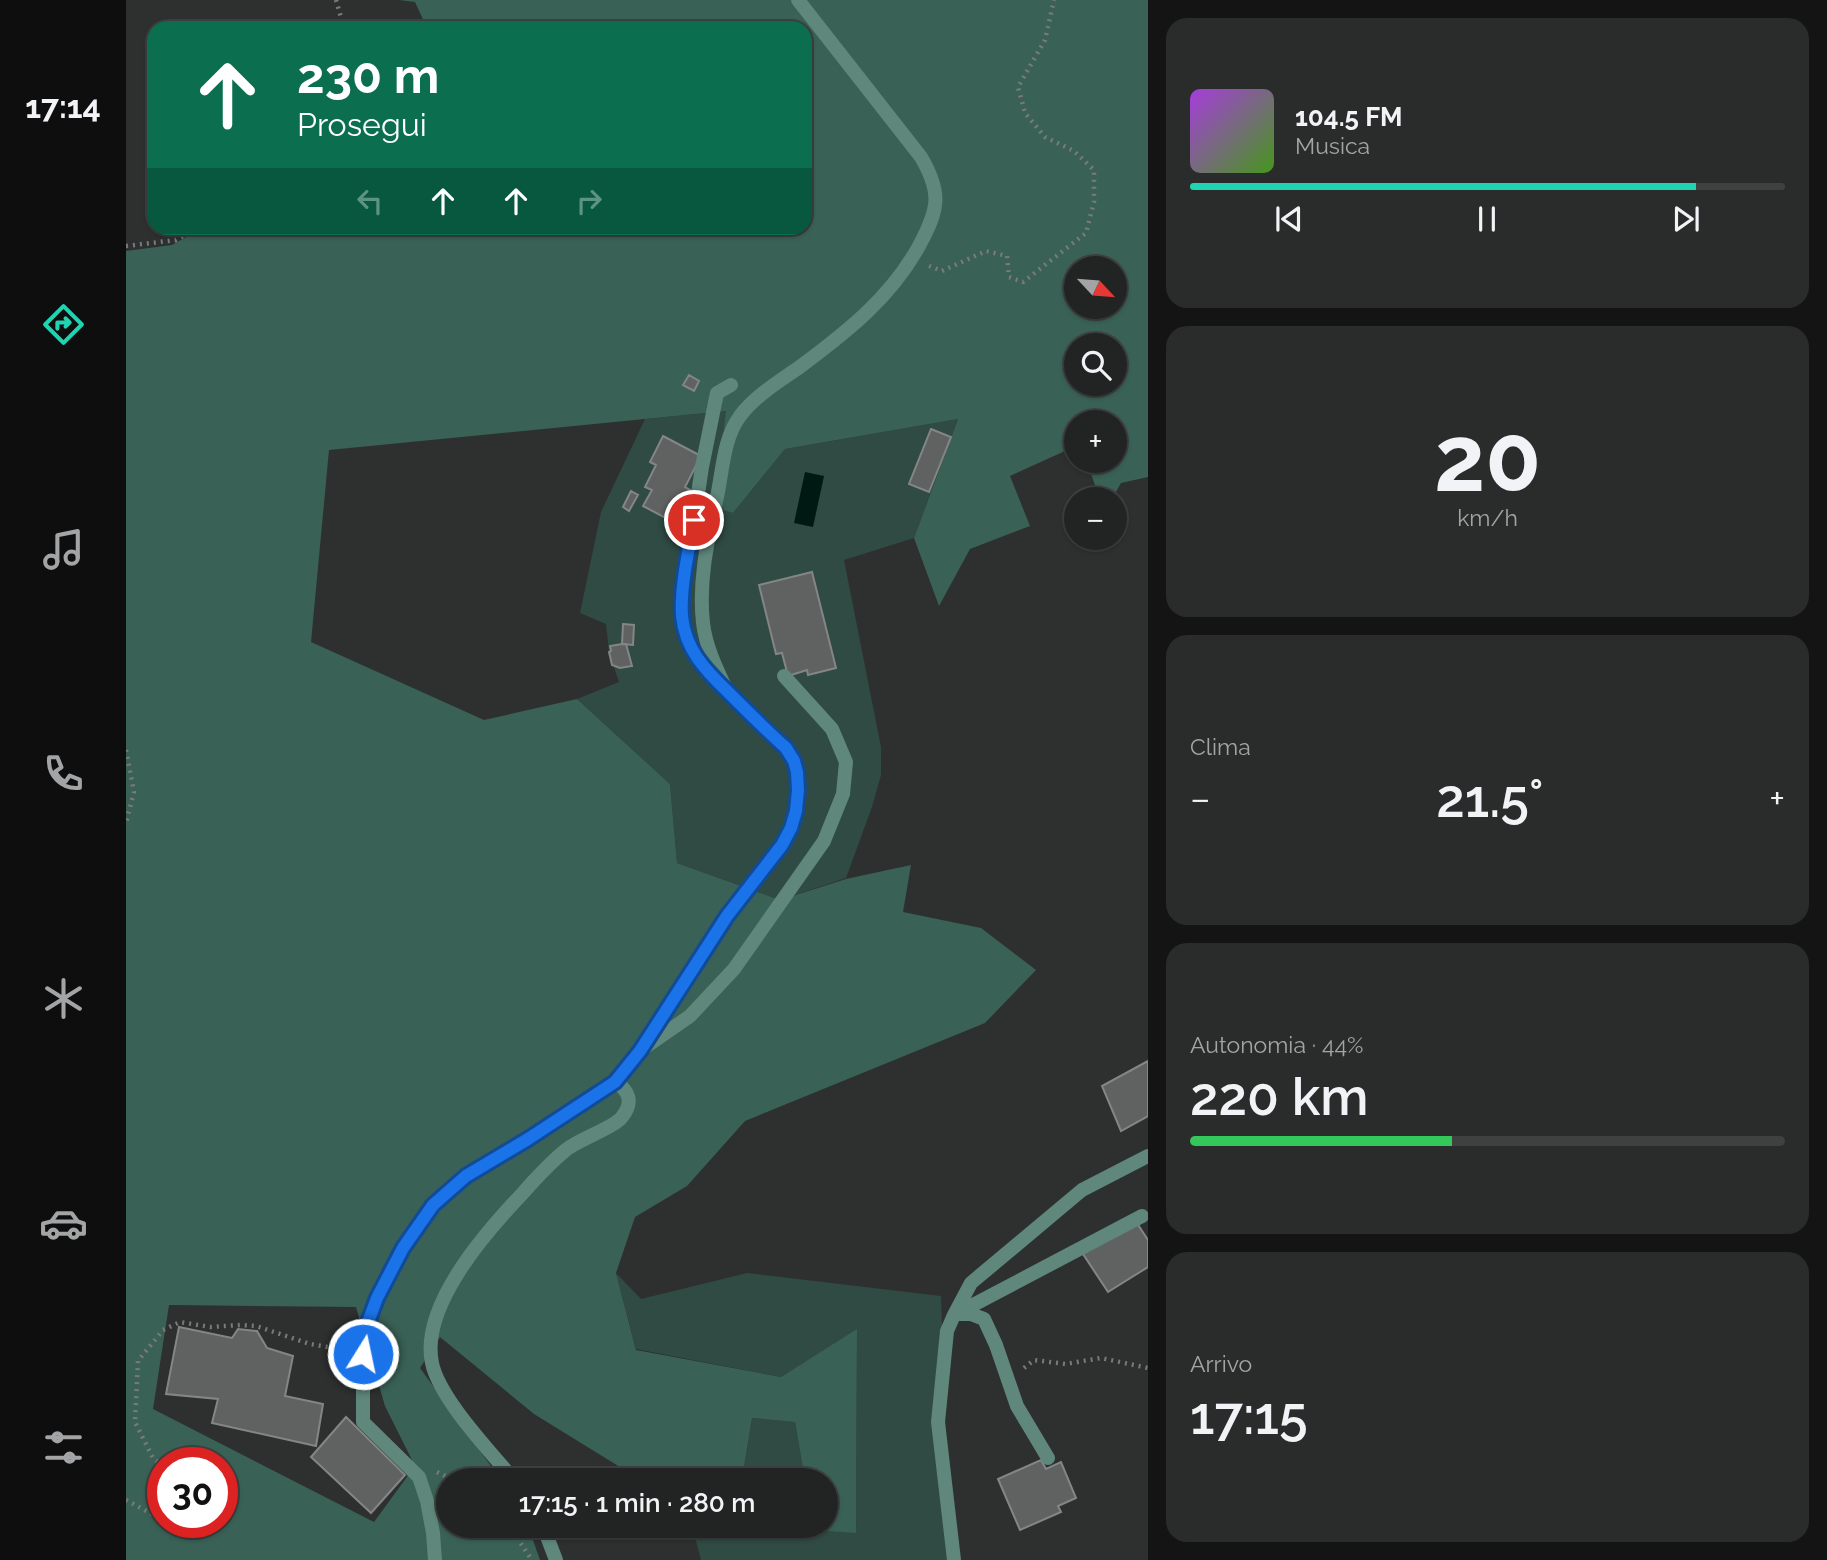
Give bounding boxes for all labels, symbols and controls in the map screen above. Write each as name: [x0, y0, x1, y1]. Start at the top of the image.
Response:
text: 230 m: [297, 47, 439, 104]
icon: ahead: [182, 49, 273, 140]
text: 17:14: [25, 88, 101, 125]
text: 104.5 FM: [1295, 102, 1403, 132]
text: Prosegui: [297, 106, 427, 143]
text: Musica: [1295, 132, 1370, 159]
icon: left: [351, 182, 389, 220]
icon: ahead: [424, 182, 462, 220]
icon: ahead: [497, 182, 535, 220]
icon: right: [570, 182, 608, 220]
icon: previous: [1270, 200, 1308, 238]
icon: pause: [1468, 200, 1506, 238]
icon: next: [1667, 200, 1705, 238]
north arrow: [1064, 256, 1127, 318]
map controls: [1064, 256, 1127, 550]
icon: directions: [39, 300, 88, 349]
button: search: [1064, 333, 1127, 396]
text: 20: [1434, 405, 1541, 512]
button: +: [1064, 410, 1127, 473]
button: −: [1064, 487, 1127, 550]
pin: [664, 490, 724, 550]
icon: arrive: [675, 501, 713, 539]
text: km/h: [1457, 504, 1518, 531]
icon: music: [39, 525, 88, 574]
text: Clima: [1190, 733, 1251, 760]
icon: phone: [39, 749, 88, 798]
text: 21.5°: [1436, 768, 1543, 829]
text: −: [1190, 776, 1210, 821]
text: +: [1769, 776, 1785, 821]
icon: climate: [39, 974, 88, 1023]
text: Autonomia · 44%: [1190, 1031, 1364, 1058]
text: 220 km: [1190, 1066, 1369, 1127]
icon: car: [39, 1199, 88, 1248]
position arrow: [326, 1317, 400, 1391]
text: Arrivo: [1190, 1350, 1252, 1377]
text: 17:15: [1190, 1385, 1308, 1446]
icon: filters: [39, 1423, 88, 1472]
speed limit sign: 30: [147, 1447, 238, 1538]
text: 17:15 · 1 min · 280 m: [519, 1488, 755, 1518]

